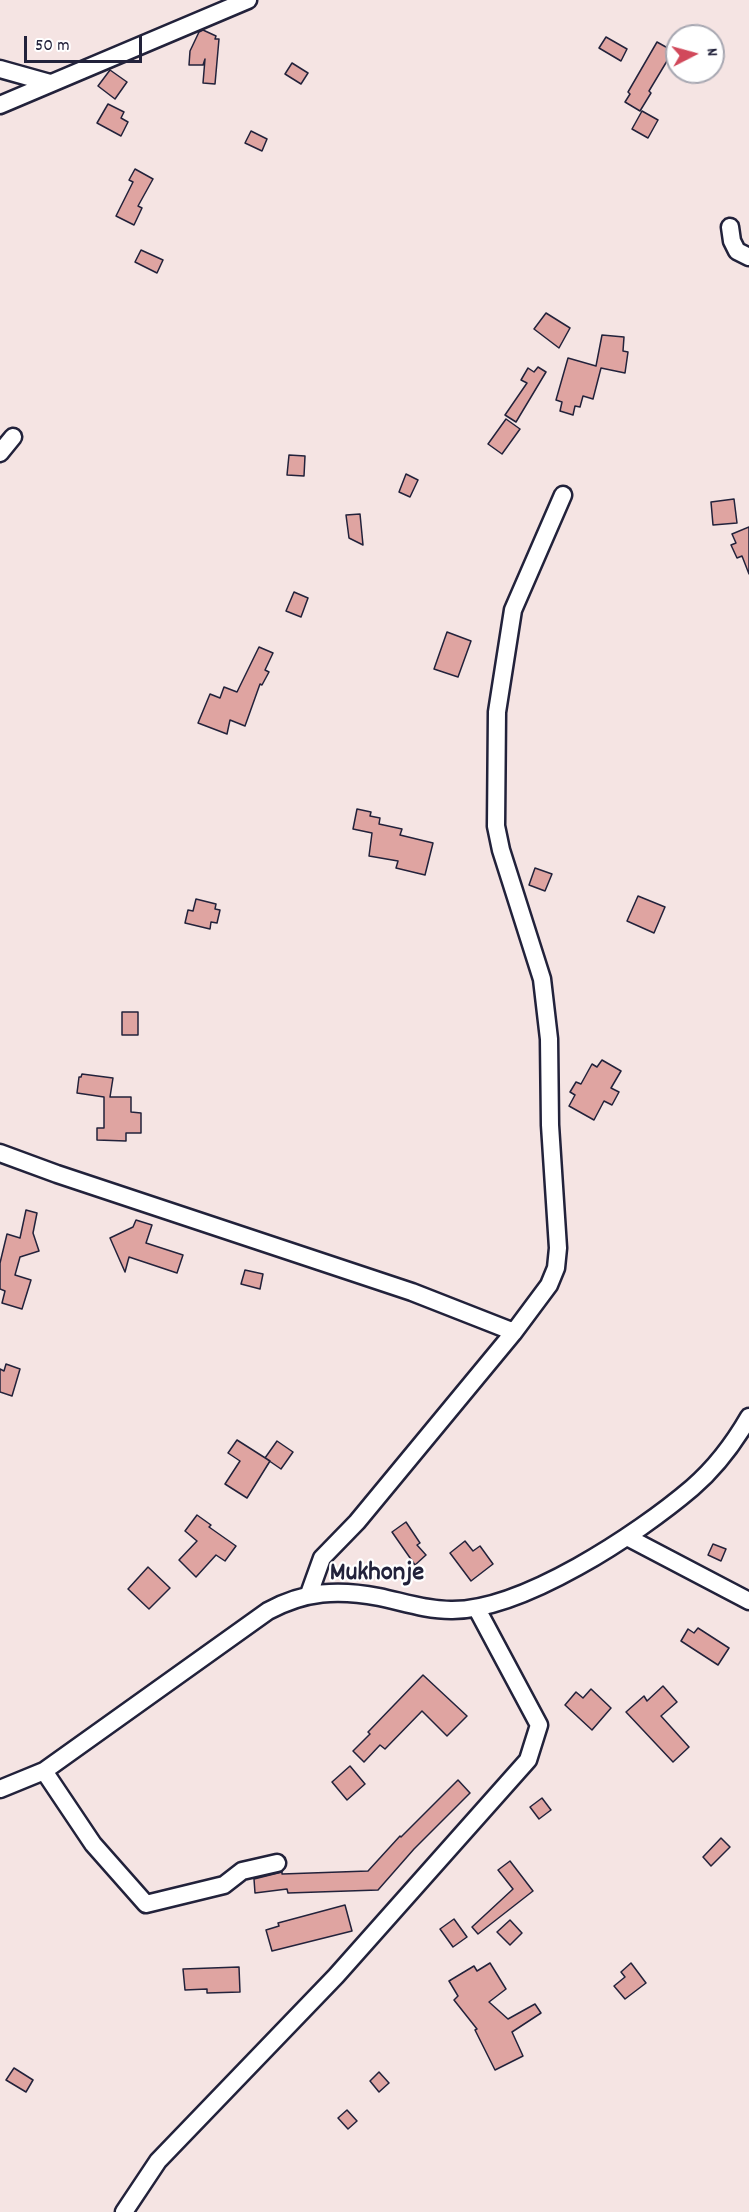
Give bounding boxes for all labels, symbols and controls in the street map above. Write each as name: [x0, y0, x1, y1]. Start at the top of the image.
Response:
scale bar: [27, 24, 146, 62]
north arrow: [665, 24, 725, 84]
text: 50 m: [35, 34, 70, 59]
text: N: [700, 47, 723, 57]
district label: Mukhonje: [330, 1559, 424, 1591]

